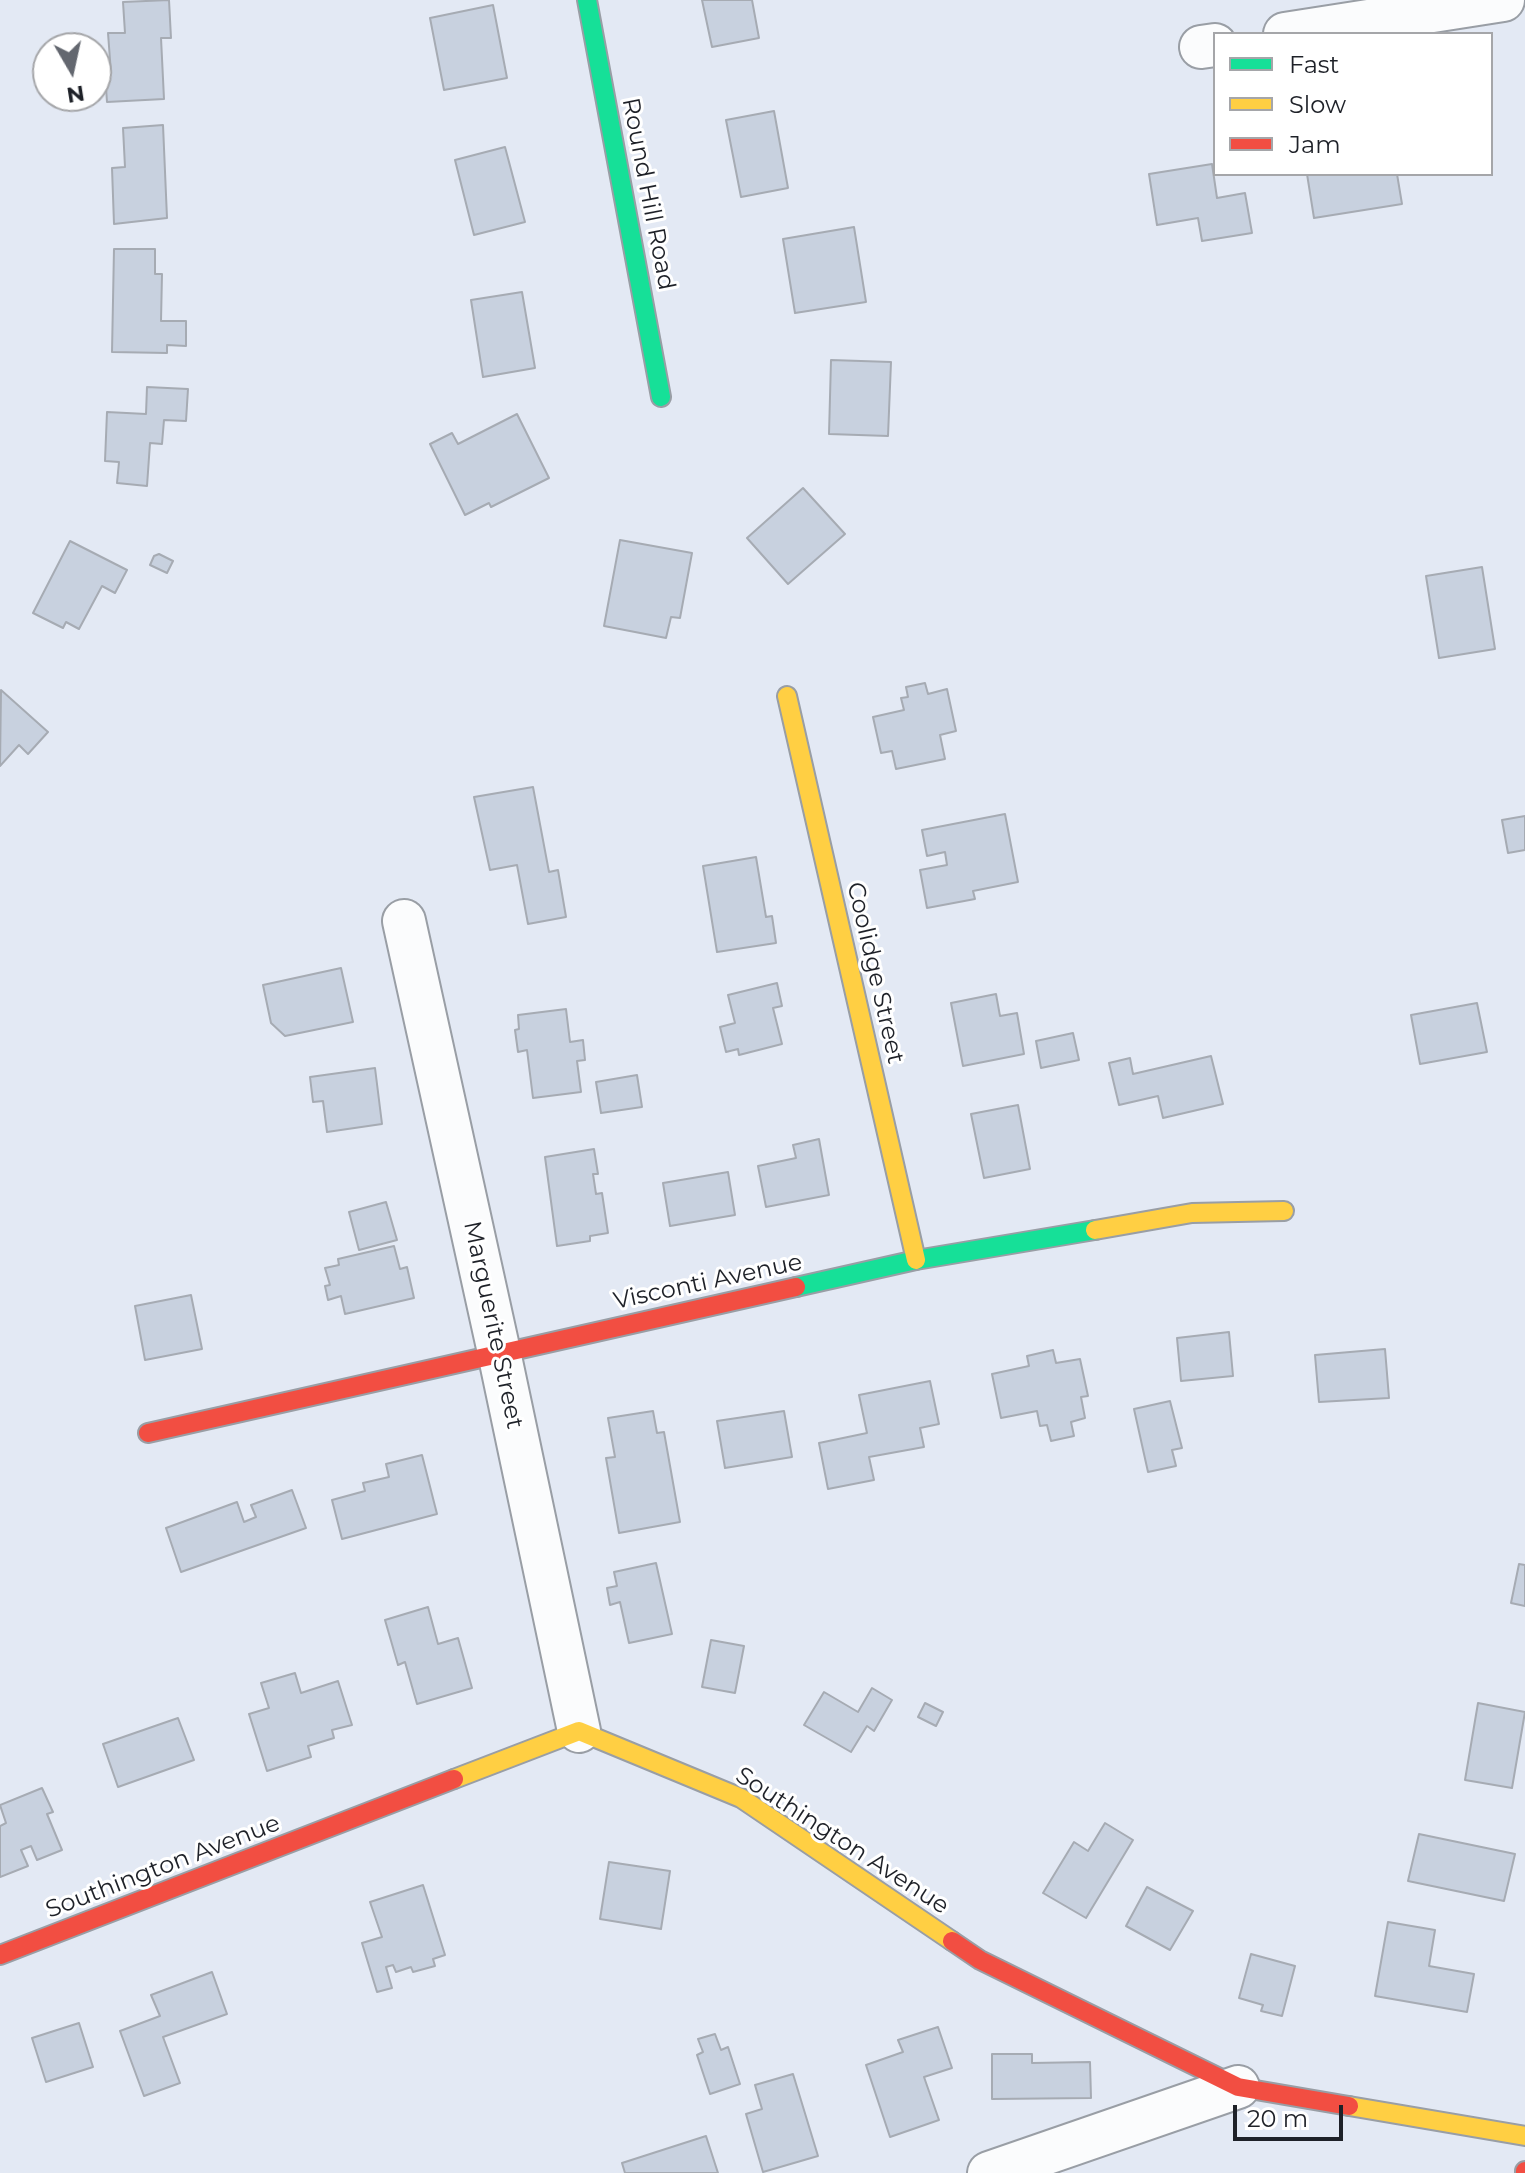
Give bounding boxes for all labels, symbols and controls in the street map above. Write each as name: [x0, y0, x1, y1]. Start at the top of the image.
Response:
north arrow: [32, 32, 112, 112]
legend: [1213, 32, 1493, 176]
text: Fast: [1289, 50, 1339, 79]
text: N: [65, 79, 86, 109]
text: Slow: [1289, 90, 1346, 119]
street label: Round Hill Road: [615, 95, 681, 293]
text: Jam: [1289, 130, 1341, 159]
street label: Coolidge Street: [840, 879, 910, 1067]
street label: Marguerite Street: [457, 1218, 529, 1432]
street label: Visconti Avenue: [611, 1248, 805, 1316]
street label: Southington Avenue: [730, 1761, 954, 1921]
street label: Southington Avenue: [42, 1809, 284, 1925]
scale bar: [1237, 2089, 1347, 2139]
text: 20 m: [1247, 2104, 1308, 2133]

